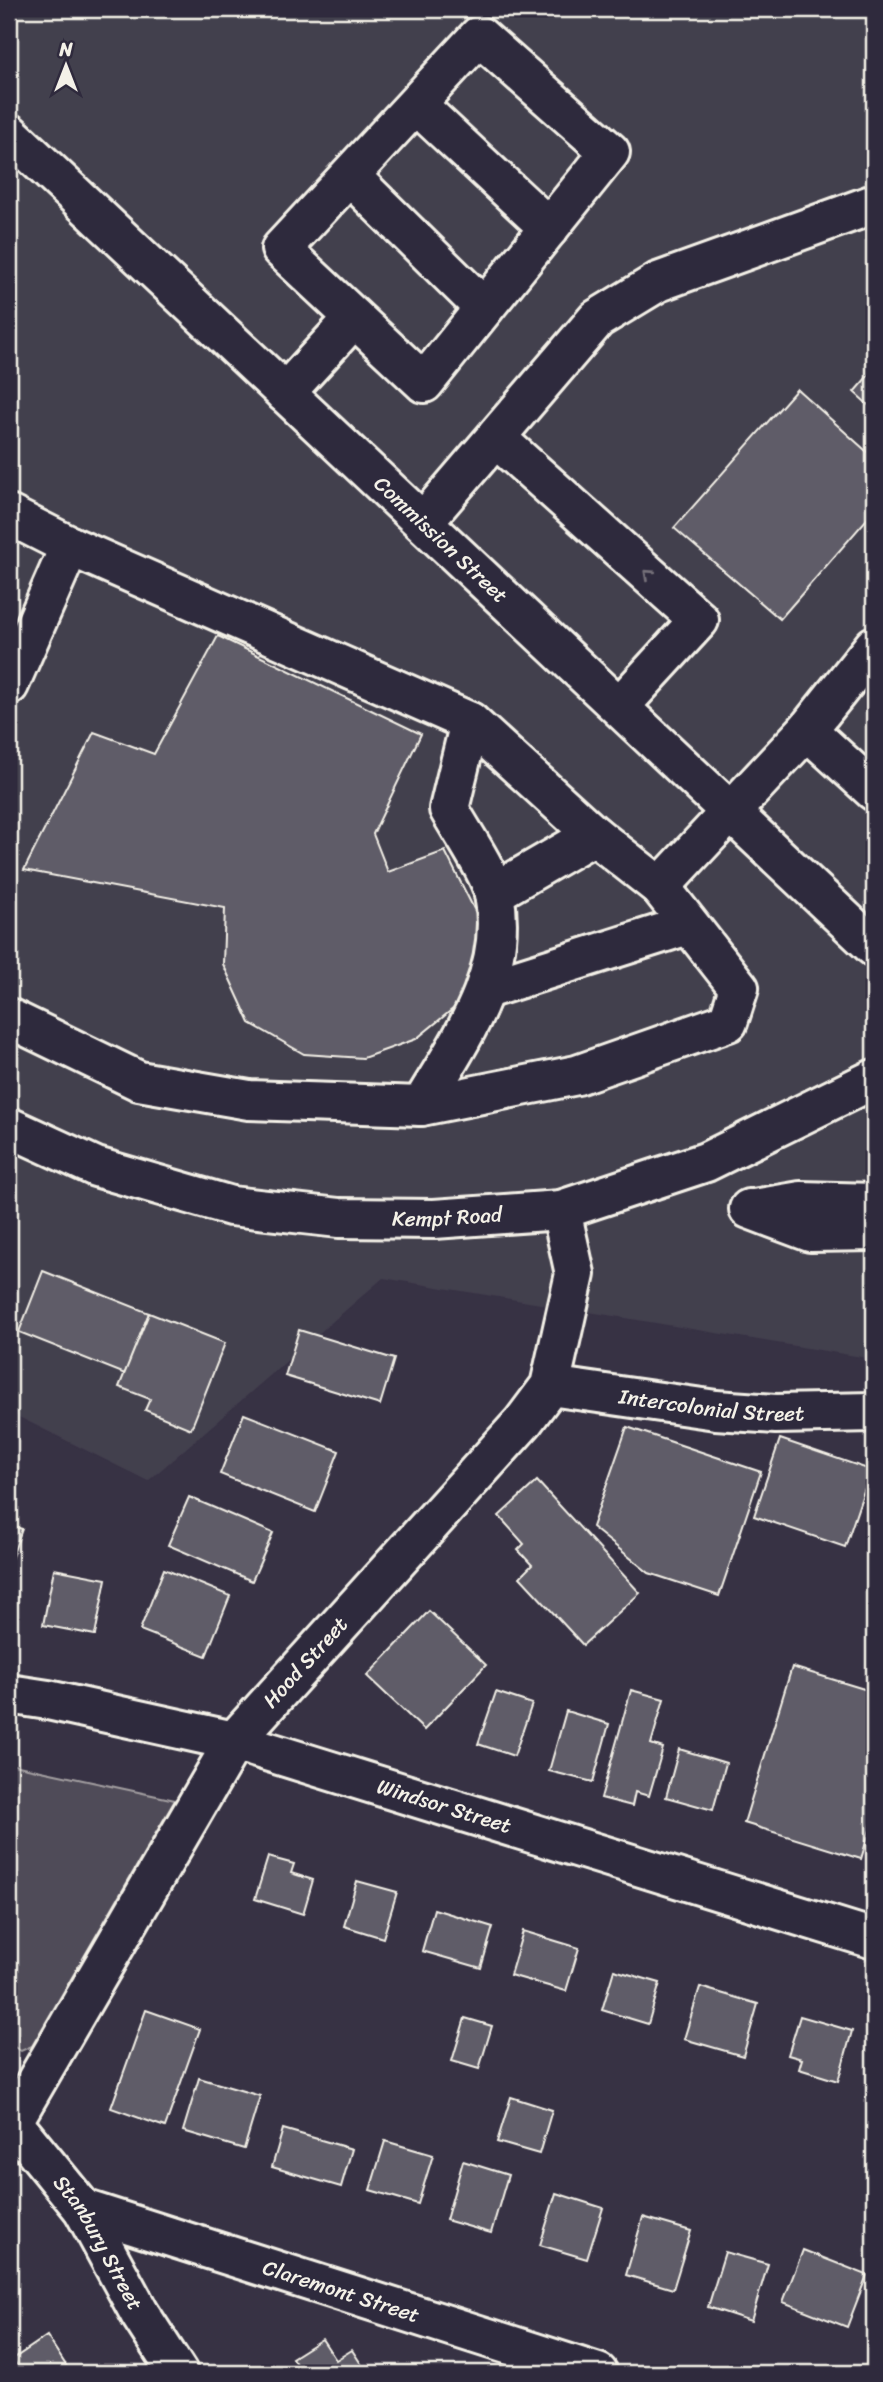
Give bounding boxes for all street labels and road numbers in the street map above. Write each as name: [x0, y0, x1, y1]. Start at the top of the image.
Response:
street label: Commission Street: [365, 466, 517, 613]
street label: Kempt Road: [392, 1195, 505, 1238]
street label: Intercolonial Street: [615, 1377, 805, 1433]
street label: Hood Street: [253, 1607, 358, 1717]
street label: Windsor Street: [372, 1767, 516, 1845]
street label: Stanbury Street: [43, 2166, 154, 2317]
street label: Claremont Street: [258, 2248, 424, 2334]

